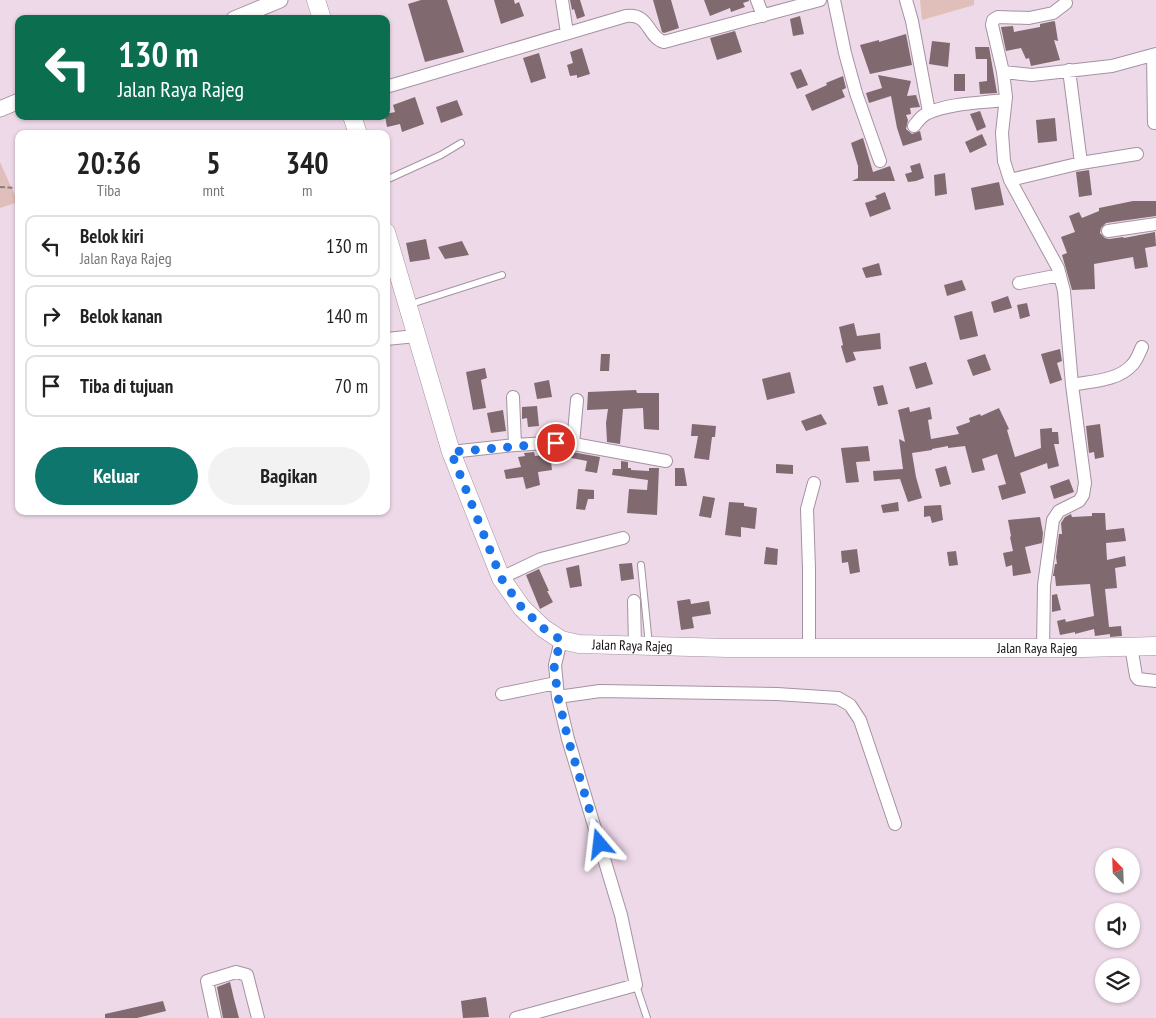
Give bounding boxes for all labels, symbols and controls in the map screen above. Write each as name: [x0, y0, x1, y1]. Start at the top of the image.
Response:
text: 130 m: [118, 31, 199, 77]
icon: left: [35, 35, 100, 100]
text: Jalan Raya Rajeg: [118, 75, 244, 103]
text: 20:36: [76, 143, 141, 182]
text: 5: [206, 143, 221, 182]
text: 340: [286, 143, 329, 182]
text: Tiba: [97, 180, 121, 200]
text: mnt: [202, 180, 224, 200]
text: m: [302, 180, 312, 200]
text: Belok kiri: [80, 224, 144, 248]
icon: left: [37, 232, 65, 260]
text: 130 m: [326, 234, 368, 258]
text: Jalan Raya Rajeg: [80, 248, 172, 268]
icon: right: [37, 302, 65, 330]
text: Belok kanan: [80, 304, 162, 328]
text: 140 m: [326, 304, 368, 328]
icon: arrive: [37, 372, 65, 400]
text: Tiba di tujuan: [80, 374, 173, 398]
text: 70 m: [335, 374, 368, 398]
pin: [535, 422, 577, 464]
icon: arrive: [542, 429, 570, 457]
button: Keluar: [35, 447, 198, 505]
button: Bagikan: [208, 447, 370, 505]
street label: Jalan Raya Rajeg: [591, 635, 673, 656]
street label: Jalan Raya Rajeg: [996, 639, 1077, 657]
position arrow: [573, 817, 625, 869]
north arrow: [1095, 848, 1140, 892]
map controls: [1095, 848, 1140, 1003]
button: sound: [1095, 903, 1140, 948]
button: layers: [1095, 958, 1140, 1003]

